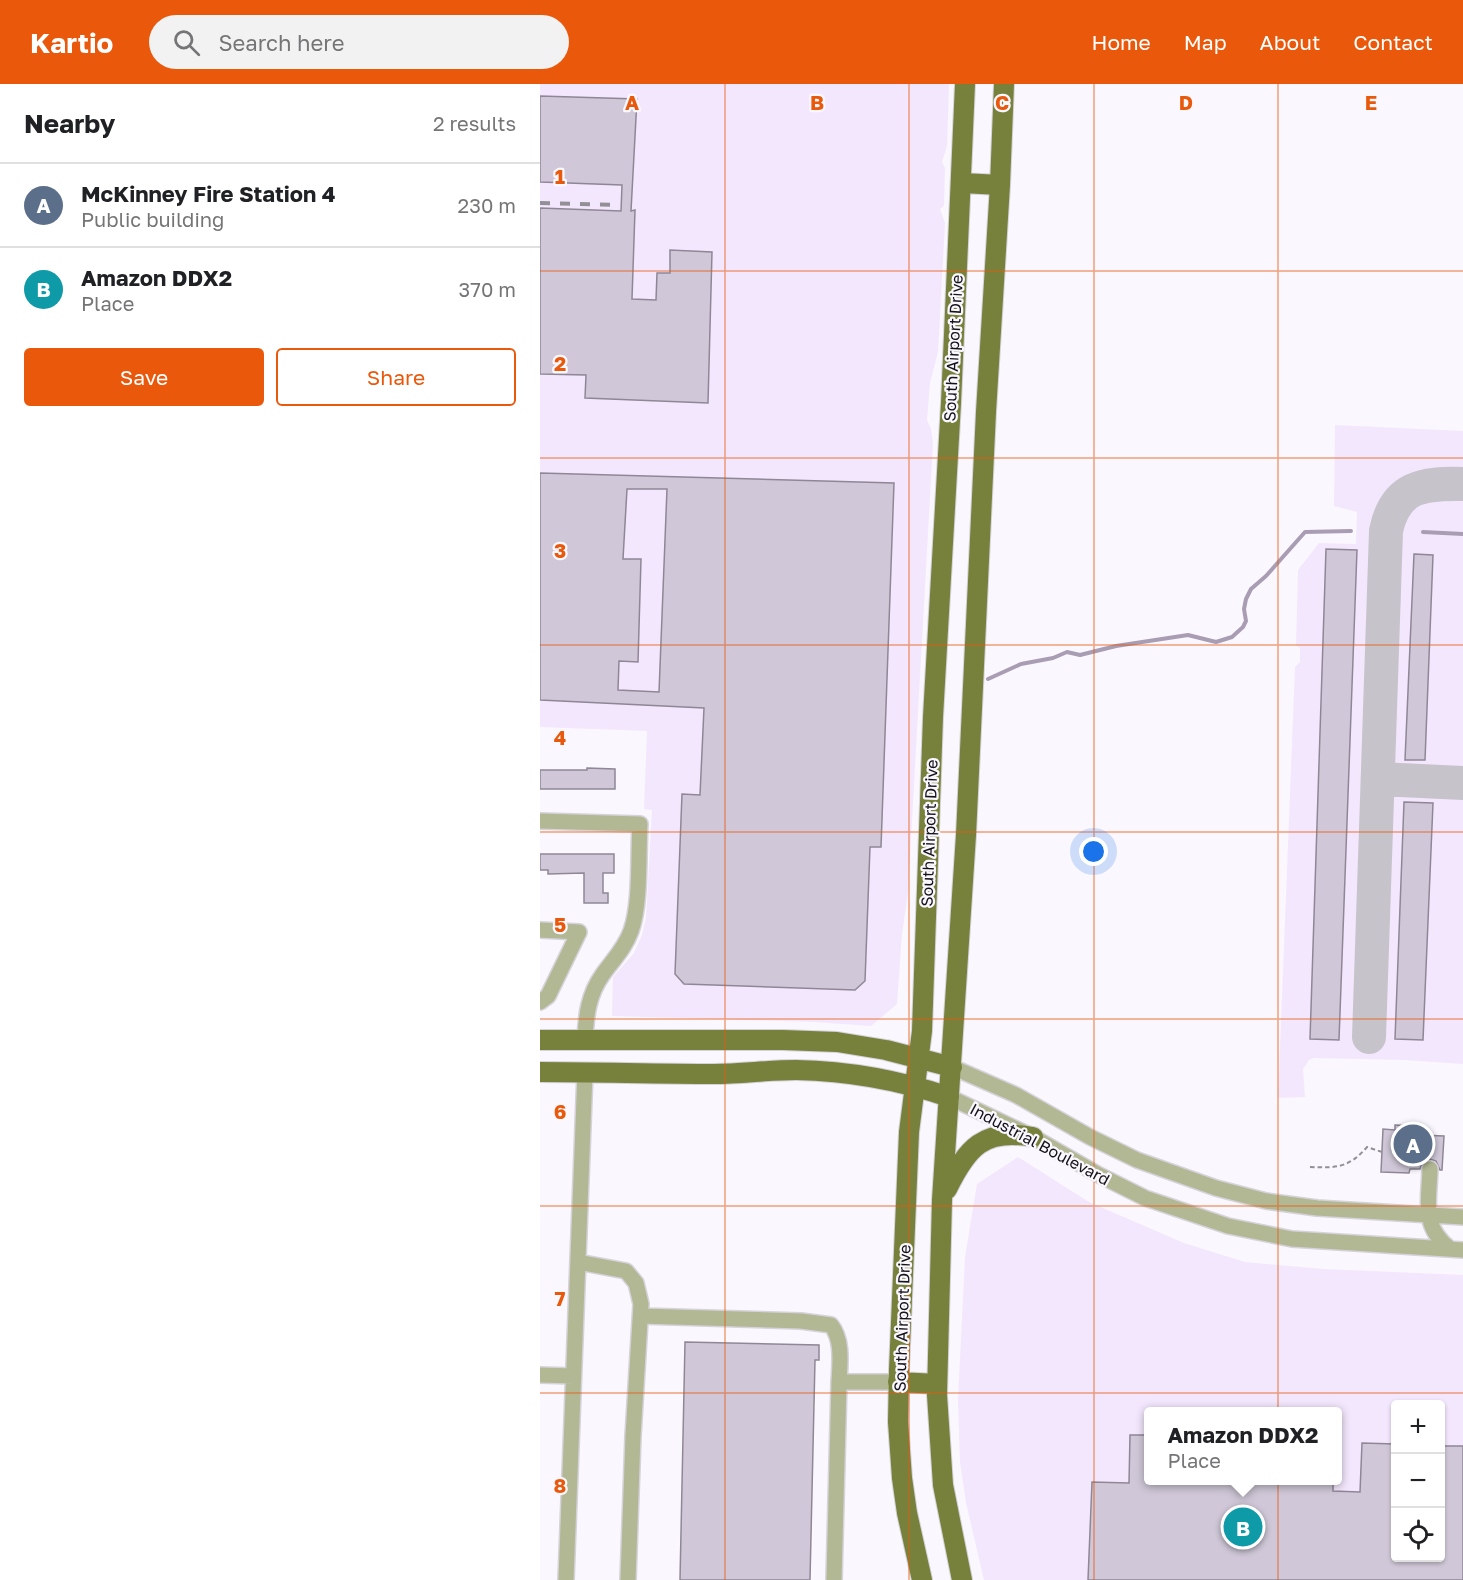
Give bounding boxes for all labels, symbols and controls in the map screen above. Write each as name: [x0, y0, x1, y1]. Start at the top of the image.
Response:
search box: [149, 15, 569, 69]
text: Kartio: [30, 26, 113, 59]
icon: search: [170, 26, 203, 59]
text: Search here: [218, 29, 344, 56]
text: Home: [1091, 29, 1151, 55]
text: Map: [1184, 29, 1227, 55]
text: About: [1260, 29, 1320, 55]
text: Contact: [1353, 29, 1433, 55]
text: A: [625, 90, 639, 114]
text: B: [810, 90, 824, 114]
text: C: [995, 90, 1009, 114]
text: D: [1179, 90, 1193, 114]
text: E: [1365, 90, 1377, 114]
text: Nearby: [24, 108, 115, 139]
text: 2 results: [433, 111, 516, 135]
text: 1: [555, 164, 565, 188]
text: McKinney Fire Station 4: [81, 180, 336, 207]
text: A: [36, 193, 51, 217]
text: 230 m: [458, 193, 516, 217]
text: Public building: [81, 207, 224, 231]
text: Amazon DDX2: [81, 264, 232, 291]
street label: South Airport Drive: [939, 274, 967, 422]
text: B: [36, 277, 51, 301]
text: 370 m: [459, 277, 516, 301]
text: Place: [81, 291, 134, 315]
button: Save: [24, 348, 264, 406]
button: Share: [276, 348, 516, 406]
text: 2: [554, 351, 566, 375]
text: 3: [554, 538, 566, 562]
text: 4: [554, 725, 566, 749]
street label: South Airport Drive: [916, 759, 942, 907]
your location: [1079, 837, 1108, 866]
text: 5: [554, 912, 566, 936]
text: 6: [554, 1099, 566, 1123]
street label: Industrial Boulevard: [967, 1099, 1113, 1189]
pin: A: [1394, 1122, 1432, 1166]
street label: South Airport Drive: [889, 1244, 915, 1392]
text: 7: [555, 1286, 566, 1310]
map controls: [1391, 1400, 1445, 1562]
button: +: [1391, 1400, 1445, 1454]
popup: [1144, 1407, 1342, 1485]
text: Amazon DDX2: [1167, 1421, 1319, 1448]
text: Place: [1167, 1448, 1221, 1472]
button: −: [1391, 1454, 1445, 1508]
text: 8: [554, 1473, 566, 1497]
pin: B: [1224, 1504, 1262, 1550]
button: locate: [1391, 1508, 1445, 1562]

